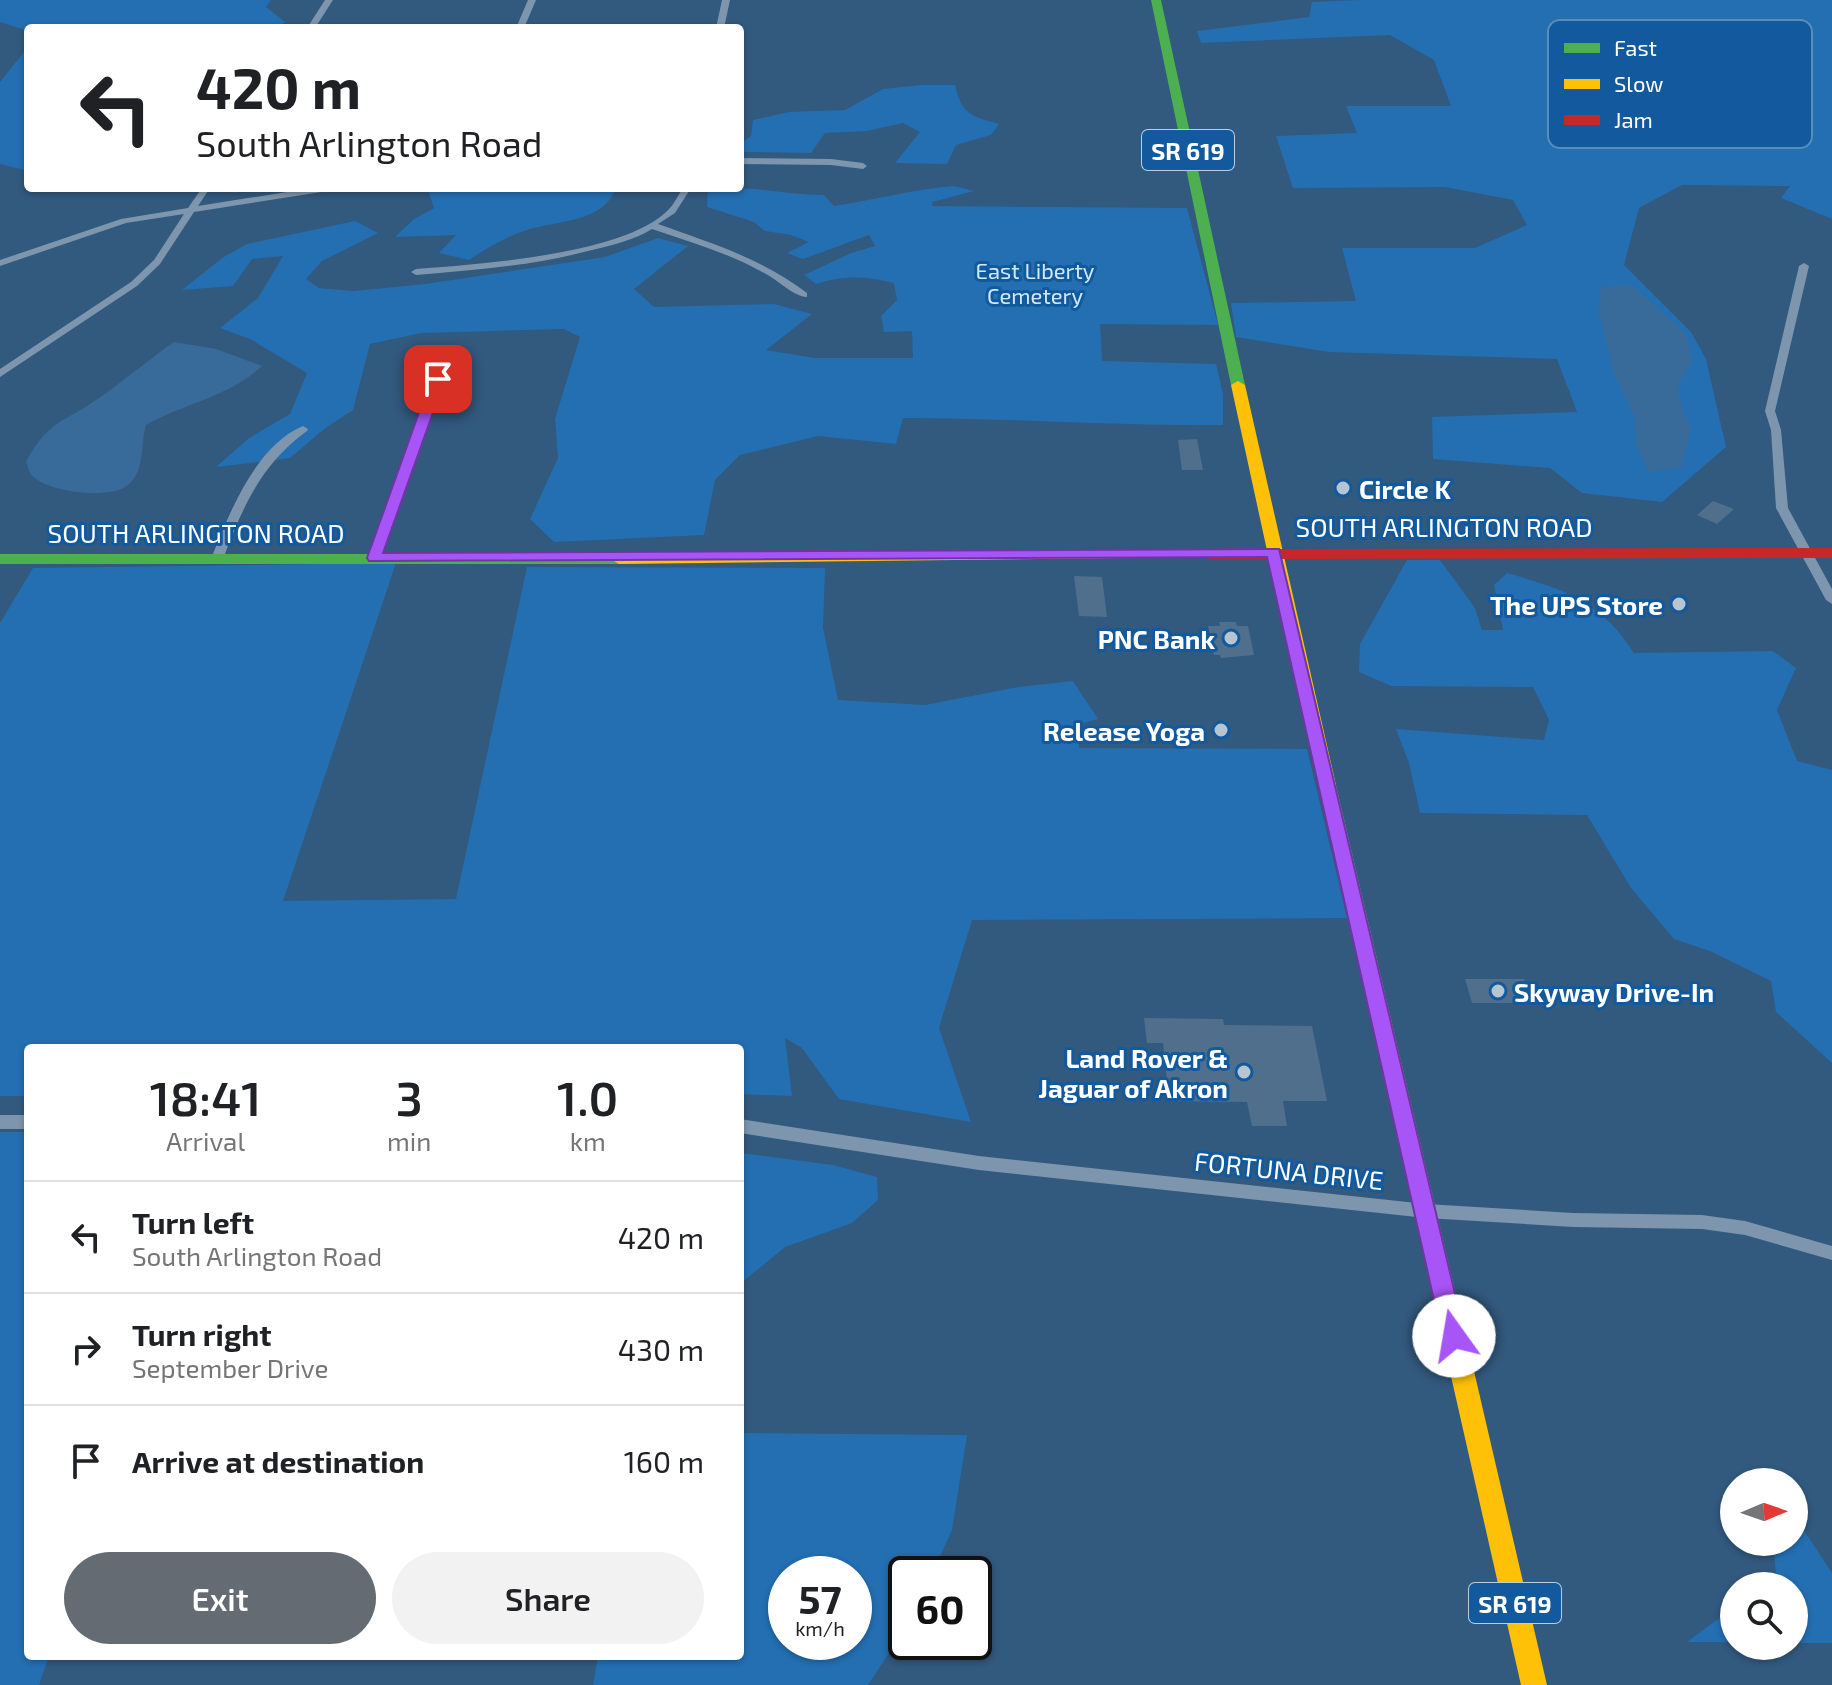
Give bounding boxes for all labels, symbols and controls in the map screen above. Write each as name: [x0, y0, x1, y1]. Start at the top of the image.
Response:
legend: [1548, 20, 1812, 148]
text: Fast: [1614, 34, 1657, 60]
text: 420 m: [196, 53, 361, 120]
icon: left: [64, 56, 168, 160]
text: Slow: [1614, 70, 1663, 96]
text: Jam: [1614, 106, 1653, 132]
text: South Arlington Road: [196, 121, 542, 164]
road number: SR 619: [1142, 130, 1234, 170]
park label: East Liberty Cemetery: [976, 257, 1095, 308]
pin: [404, 345, 472, 413]
icon: arrive: [416, 357, 460, 401]
place label: Circle K: [1359, 473, 1451, 504]
marker: Circle K: [1334, 479, 1352, 497]
street label: SOUTH ARLINGTON ROAD: [1296, 511, 1592, 542]
street label: SOUTH ARLINGTON ROAD: [48, 517, 344, 548]
place label: The UPS Store: [1490, 589, 1663, 620]
marker: The UPS Store: [1670, 595, 1688, 613]
place label: PNC Bank: [1098, 623, 1215, 654]
marker: PNC Bank: [1222, 629, 1240, 647]
place label: Release Yoga: [1043, 715, 1205, 746]
marker: Release Yoga: [1212, 721, 1230, 739]
place label: Skyway Drive-In: [1514, 976, 1714, 1008]
marker: Skyway Drive-In: [1489, 982, 1507, 1000]
place label: Land Rover & Jaguar of Akron: [1038, 1042, 1228, 1103]
marker: Land Rover & Jaguar of Akron: [1235, 1063, 1253, 1081]
text: 18:41: [150, 1068, 261, 1126]
text: 3: [396, 1068, 423, 1126]
text: 1.0: [557, 1068, 618, 1126]
text: Arrival: [166, 1125, 245, 1156]
text: min: [387, 1125, 431, 1156]
text: km: [570, 1125, 606, 1156]
street label: FORTUNA DRIVE: [1193, 1145, 1385, 1195]
text: Turn left: [132, 1204, 254, 1240]
icon: left: [64, 1215, 108, 1259]
text: 420 m: [618, 1219, 704, 1255]
text: South Arlington Road: [132, 1240, 382, 1271]
position arrow: [1412, 1294, 1496, 1378]
text: Turn right: [132, 1316, 272, 1352]
icon: right: [64, 1327, 108, 1371]
text: 430 m: [618, 1331, 704, 1367]
text: September Drive: [132, 1352, 328, 1383]
icon: arrive: [64, 1439, 108, 1483]
text: Arrive at destination: [132, 1443, 424, 1479]
text: 160 m: [624, 1443, 704, 1479]
north arrow: [1720, 1468, 1808, 1556]
map controls: [1720, 1468, 1808, 1660]
button: Exit: [64, 1552, 376, 1644]
button: Share: [392, 1552, 704, 1644]
speed limit sign: 60: [888, 1556, 992, 1660]
button: search: [1720, 1572, 1808, 1660]
text: 57: [798, 1574, 842, 1622]
road number: SR 619: [1469, 1583, 1561, 1623]
text: km/h: [795, 1616, 845, 1640]

